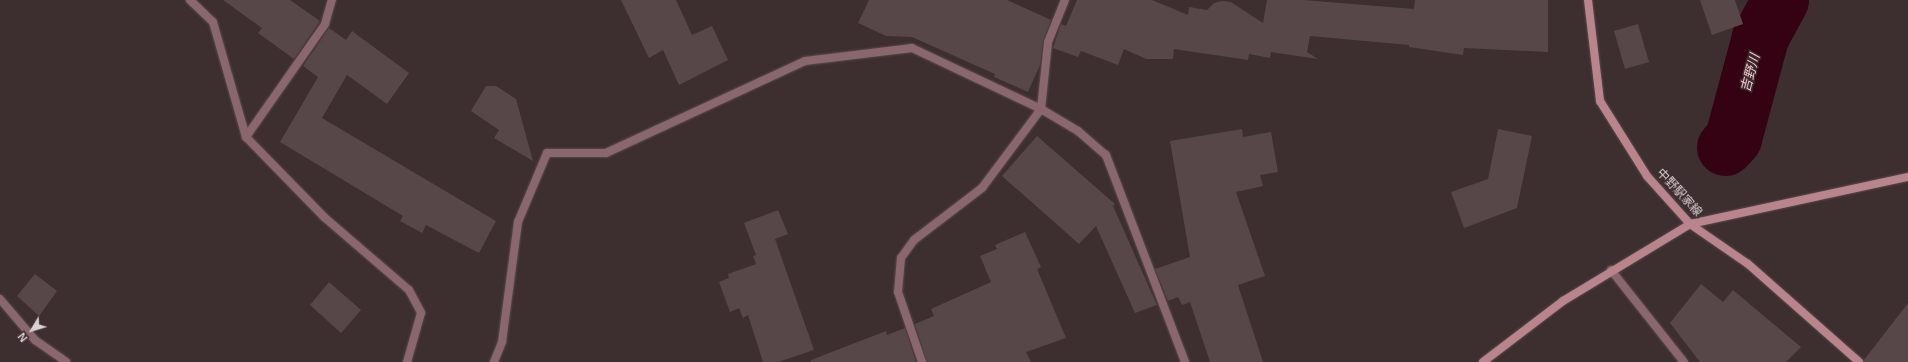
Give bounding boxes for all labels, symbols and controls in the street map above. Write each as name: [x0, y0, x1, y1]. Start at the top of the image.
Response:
water label: 吉野川: [1738, 52, 1764, 94]
street label: 中野駅家線: [1653, 166, 1705, 220]
north arrow: [12, 310, 52, 350]
text: N: [15, 331, 30, 344]

